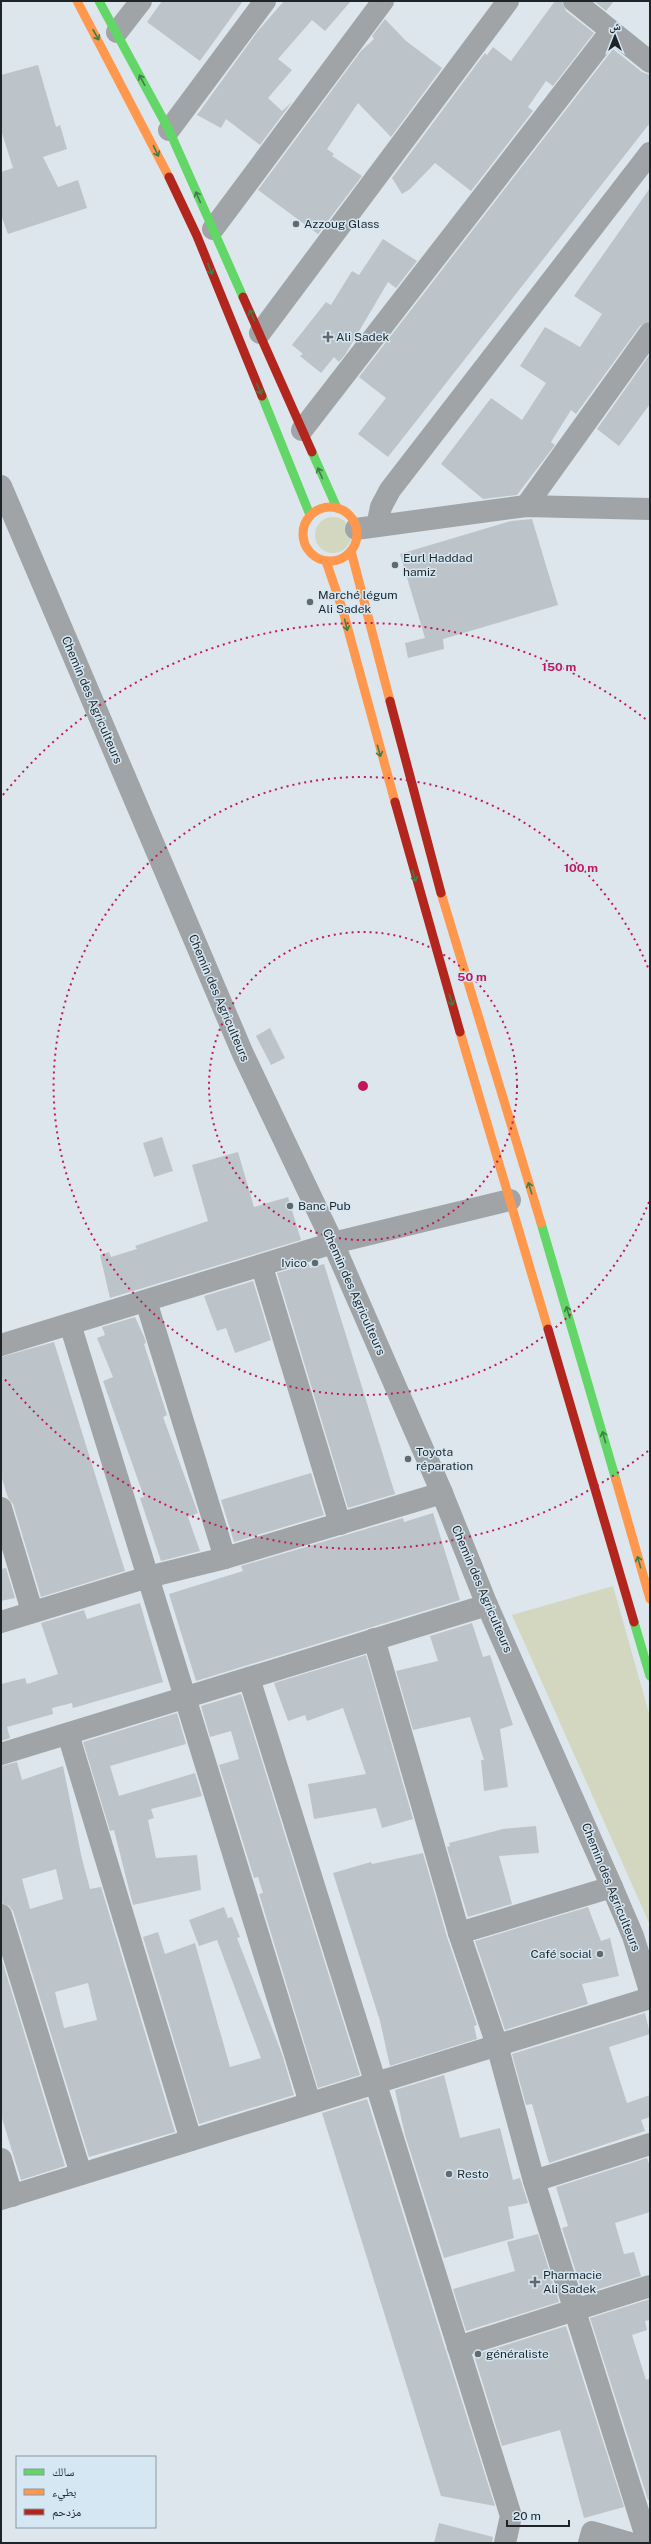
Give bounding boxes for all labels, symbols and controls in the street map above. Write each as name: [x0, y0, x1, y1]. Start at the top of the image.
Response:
north arrow: [595, 16, 635, 56]
text: ش: [609, 20, 621, 34]
one-way arrow: [92, 29, 100, 41]
one-way arrow: [138, 74, 145, 86]
one-way arrow: [152, 144, 160, 156]
one-way arrow: [194, 191, 201, 203]
place label: Azzoug Glass: [304, 217, 379, 231]
marker: Azzoug Glass: [291, 219, 301, 229]
one-way arrow: [206, 262, 214, 274]
one-way arrow: [248, 310, 255, 322]
place label: Ali Sadek: [336, 330, 390, 344]
marker: Ali Sadek: [323, 332, 333, 342]
one-way arrow: [256, 383, 263, 395]
one-way arrow: [316, 468, 323, 480]
place label: Eurl Haddad hamiz: [403, 551, 473, 579]
marker: Eurl Haddad hamiz: [390, 560, 400, 570]
place label: Marché légum Ali Sadek: [318, 588, 398, 616]
marker: Marché légum Ali Sadek: [305, 597, 315, 607]
one-way arrow: [343, 618, 350, 631]
street label: Chemin des Agriculteurs: [59, 634, 125, 766]
text: 150 m: [542, 660, 576, 674]
one-way arrow: [376, 744, 383, 757]
text: 100 m: [564, 861, 598, 875]
one-way arrow: [411, 869, 418, 882]
street label: Chemin des Agriculteurs: [186, 932, 252, 1064]
text: 50 m: [457, 970, 487, 984]
one-way arrow: [448, 994, 455, 1007]
centre of rings: [356, 1079, 370, 1093]
one-way arrow: [526, 1181, 533, 1194]
place label: Banc Pub: [298, 1199, 351, 1213]
marker: Banc Pub: [285, 1201, 295, 1211]
street label: Chemin des Agriculteurs: [320, 1226, 388, 1358]
place label: Ivico: [281, 1256, 307, 1270]
marker: Ivico: [310, 1258, 320, 1268]
one-way arrow: [564, 1306, 571, 1319]
one-way arrow: [600, 1430, 608, 1443]
place label: Toyota réparation: [416, 1445, 473, 1473]
marker: Toyota réparation: [403, 1454, 413, 1464]
street label: Chemin des Agriculteurs: [449, 1523, 515, 1655]
one-way arrow: [635, 1555, 643, 1568]
street label: Chemin des Agriculteurs: [579, 1821, 643, 1953]
place label: Café social: [531, 1947, 592, 1961]
marker: Café social: [595, 1949, 605, 1959]
place label: Resto: [457, 2167, 489, 2181]
marker: Resto: [444, 2169, 454, 2179]
place label: Pharmacie Ali Sadek: [543, 2268, 602, 2296]
marker: Pharmacie Ali Sadek: [530, 2277, 540, 2287]
place label: généraliste: [486, 2347, 549, 2361]
marker: généraliste: [473, 2349, 483, 2359]
legend: [16, 2456, 156, 2528]
text: سالك: [52, 2465, 74, 2479]
text: بطيء: [52, 2485, 76, 2502]
scale bar: [507, 2502, 569, 2528]
text: مزدحم: [52, 2505, 81, 2520]
text: 20 m: [513, 2509, 541, 2523]

